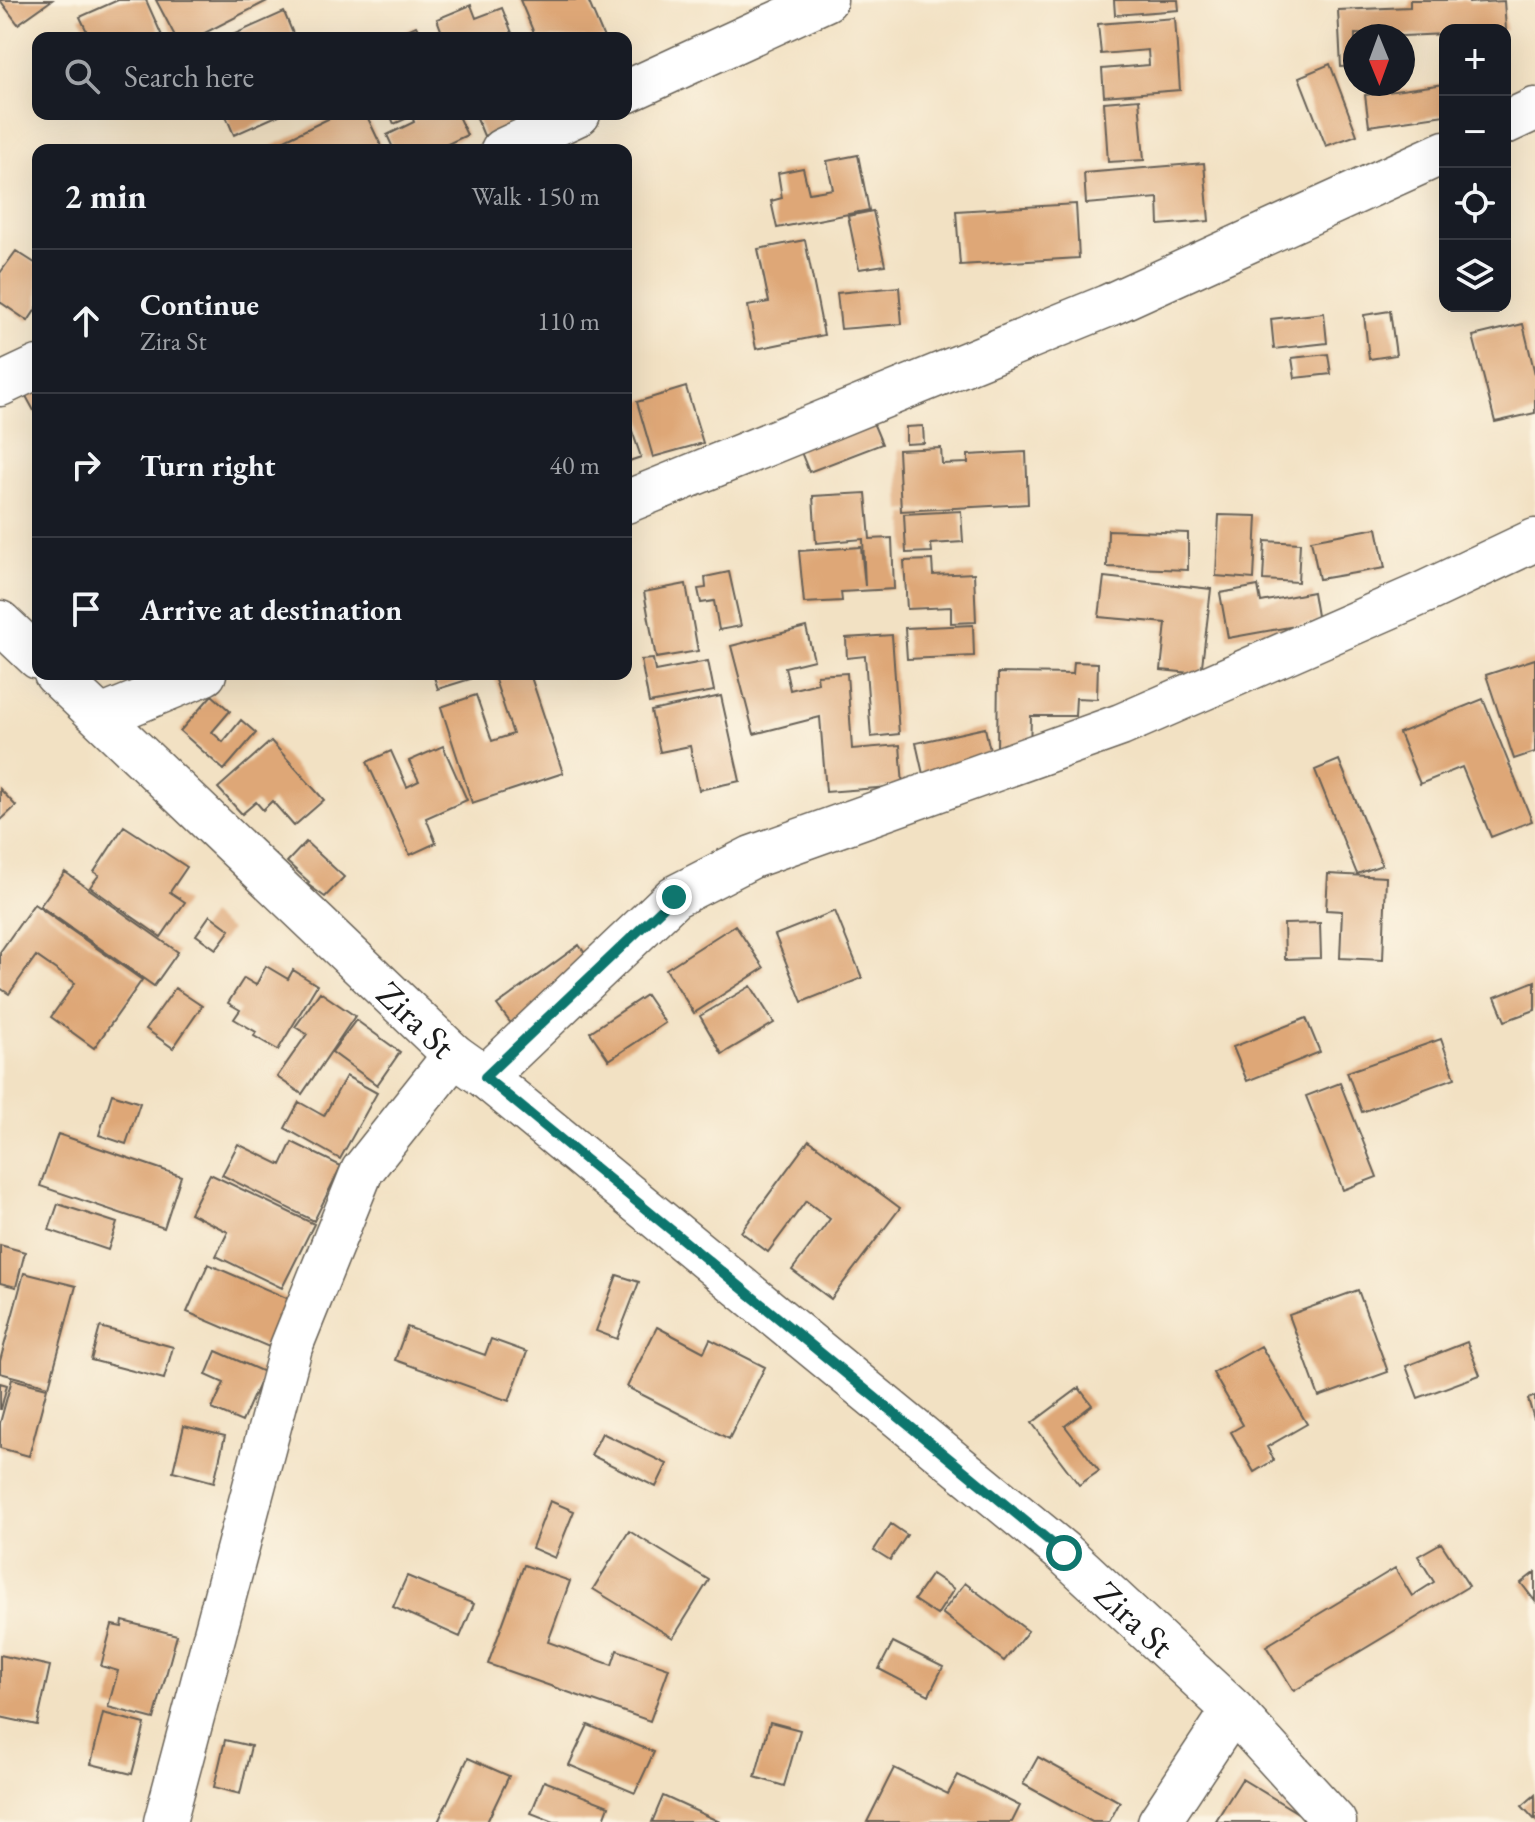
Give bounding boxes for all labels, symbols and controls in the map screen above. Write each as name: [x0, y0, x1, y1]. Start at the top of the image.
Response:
north arrow: [1343, 24, 1415, 96]
map controls: [1439, 24, 1511, 312]
button: +: [1439, 24, 1511, 96]
search box: [32, 32, 632, 120]
icon: search: [60, 54, 104, 98]
text: Search here: [124, 57, 254, 96]
button: −: [1439, 96, 1511, 168]
button: locate: [1439, 168, 1511, 240]
text: 2 min: [64, 174, 147, 218]
text: Walk · 150 m: [472, 179, 600, 213]
button: layers: [1439, 240, 1511, 312]
text: Continue: [140, 285, 259, 324]
icon: ahead: [64, 299, 108, 343]
text: 110 m: [537, 304, 600, 338]
text: Zira St: [140, 324, 207, 358]
icon: right: [64, 443, 108, 487]
text: Turn right: [140, 446, 276, 485]
text: 40 m: [550, 448, 600, 482]
icon: arrive: [64, 587, 108, 631]
text: Arrive at destination: [140, 590, 402, 629]
route end: [656, 879, 692, 915]
street label: Zira St: [367, 970, 467, 1069]
route start: [1046, 1535, 1082, 1571]
street label: Zira St: [1085, 1570, 1185, 1668]

